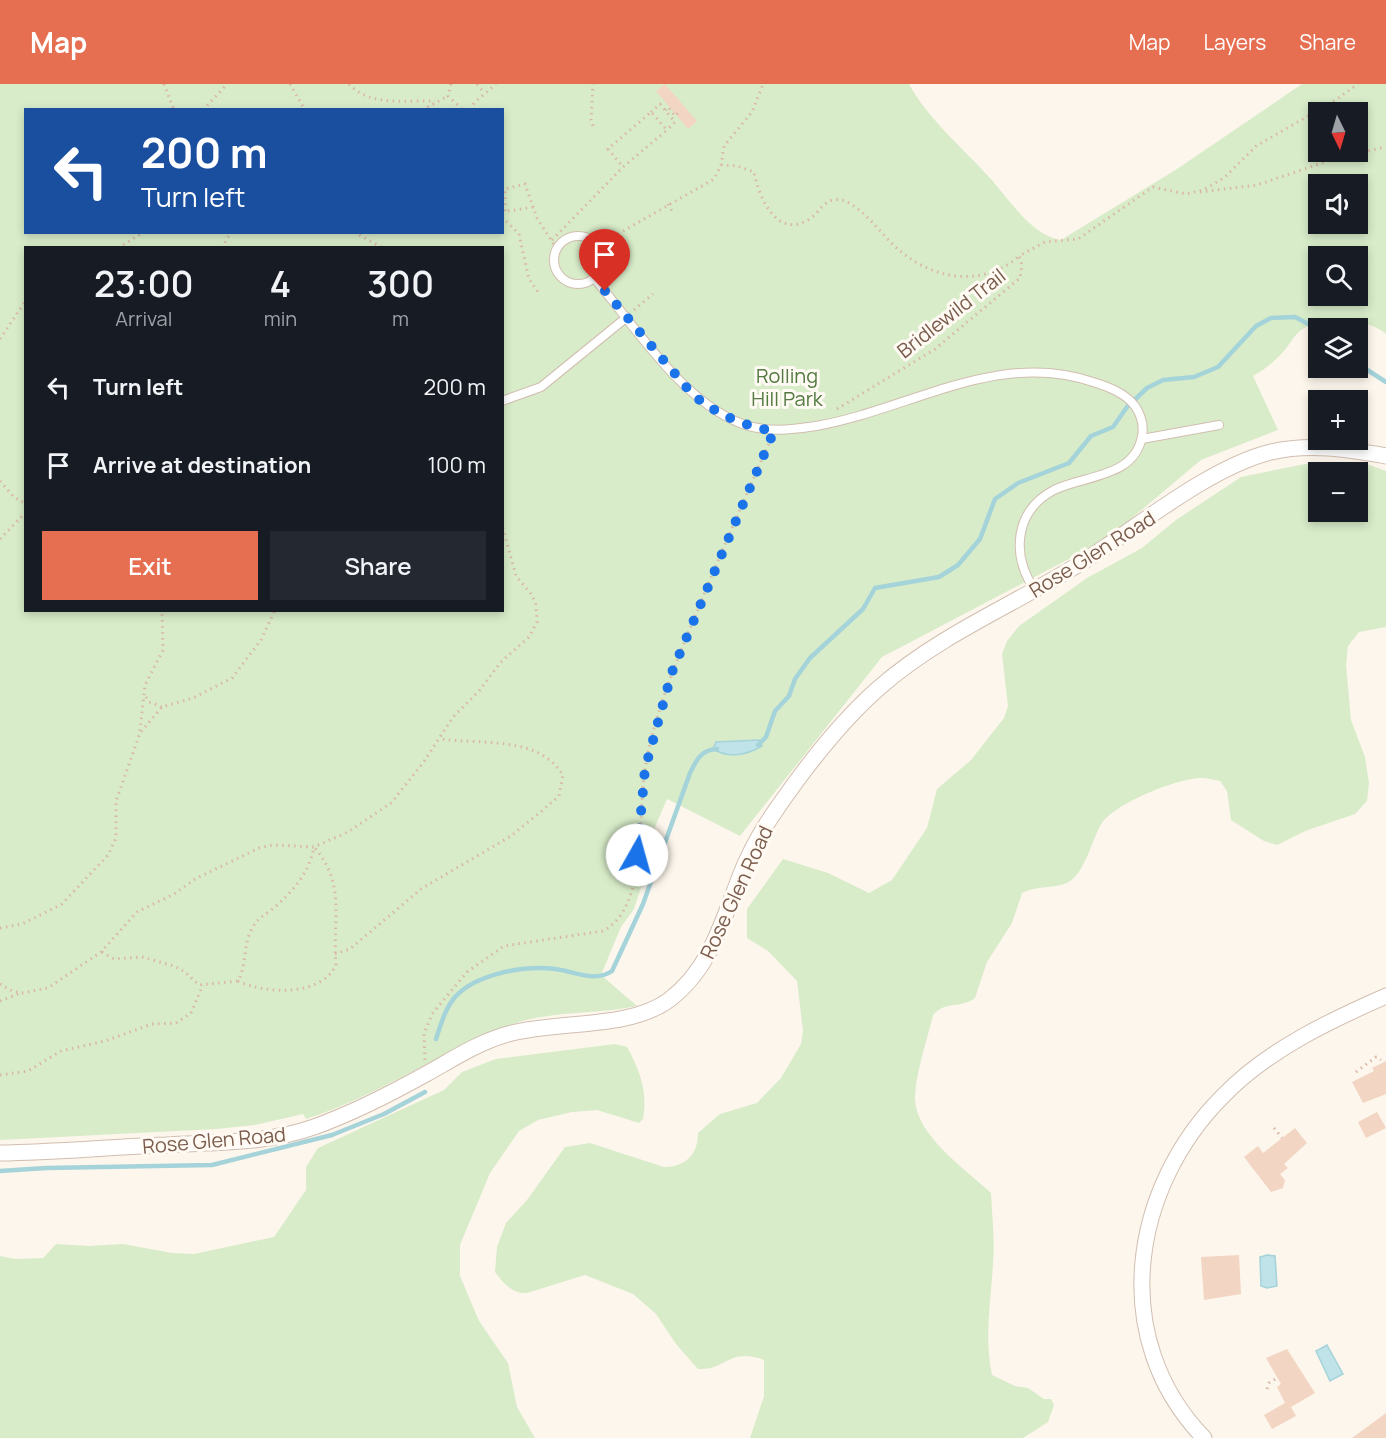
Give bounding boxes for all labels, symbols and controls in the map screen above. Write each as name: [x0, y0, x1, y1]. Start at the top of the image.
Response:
text: Map: [30, 23, 87, 61]
text: Map: [1129, 28, 1170, 56]
text: Layers: [1203, 28, 1266, 56]
text: Share: [1299, 28, 1356, 56]
north arrow: [1308, 102, 1368, 162]
map controls: [1308, 102, 1368, 522]
text: 200 m: [141, 123, 267, 181]
icon: left: [42, 132, 120, 210]
button: sound: [1308, 174, 1368, 234]
text: Turn left: [141, 178, 245, 215]
pin: [579, 229, 630, 291]
icon: arrive: [588, 238, 621, 271]
button: search: [1308, 246, 1368, 306]
text: 23:00: [94, 259, 194, 308]
text: 4: [270, 259, 291, 308]
text: 300: [367, 259, 434, 308]
street label: Bridlewild Trail: [891, 262, 1011, 364]
text: Arrival: [115, 305, 172, 332]
text: min: [264, 305, 297, 332]
text: m: [392, 305, 409, 332]
button: layers: [1308, 318, 1368, 378]
park label: Rolling Hill Park: [751, 362, 824, 412]
icon: left: [42, 371, 75, 404]
text: Turn left: [93, 372, 183, 402]
text: 200 m: [424, 372, 486, 402]
button: +: [1308, 390, 1368, 450]
icon: arrive: [42, 449, 75, 482]
text: Arrive at destination: [93, 450, 311, 480]
text: 100 m: [428, 450, 486, 480]
button: −: [1308, 462, 1368, 522]
street label: Rose Glen Road: [1024, 504, 1160, 604]
button: Exit: [42, 531, 258, 600]
button: Share: [270, 531, 486, 600]
street label: Rose Glen Road: [693, 821, 779, 963]
position arrow: [605, 823, 669, 887]
street label: Rose Glen Road: [141, 1120, 287, 1160]

